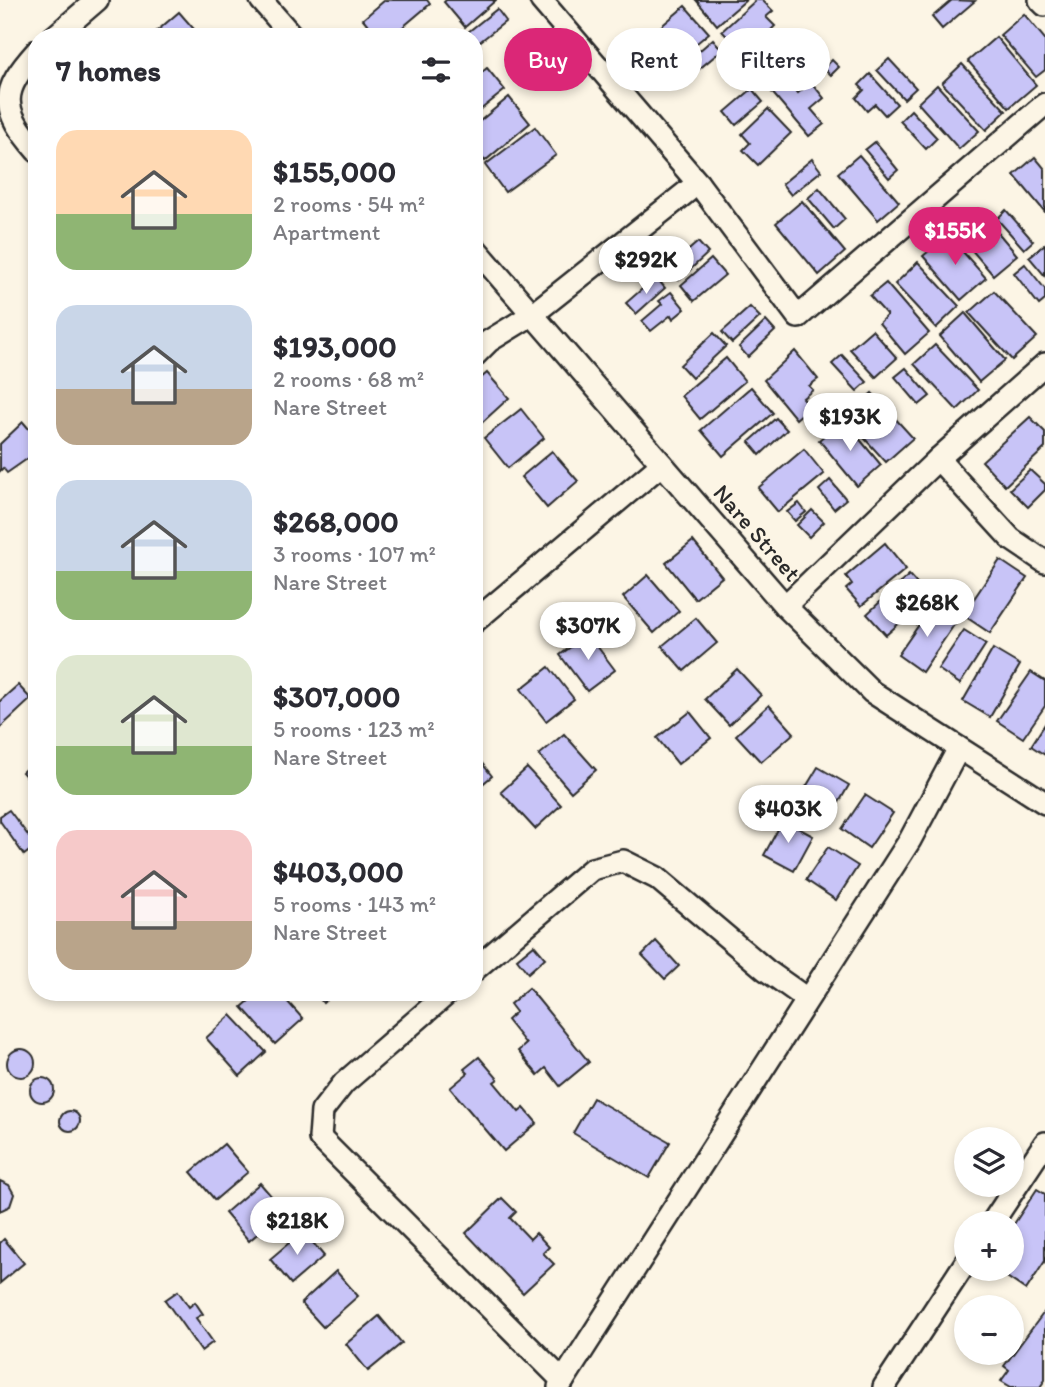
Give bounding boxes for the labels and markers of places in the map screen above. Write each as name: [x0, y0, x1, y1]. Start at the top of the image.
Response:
pin: $155K: [906, 208, 1004, 267]
pin: $292K: [597, 236, 695, 296]
pin: $193K: [801, 393, 899, 453]
pin: $268K: [878, 580, 976, 639]
pin: $307K: [539, 602, 637, 662]
pin: $403K: [739, 786, 837, 845]
pin: $218K: [248, 1198, 346, 1257]

